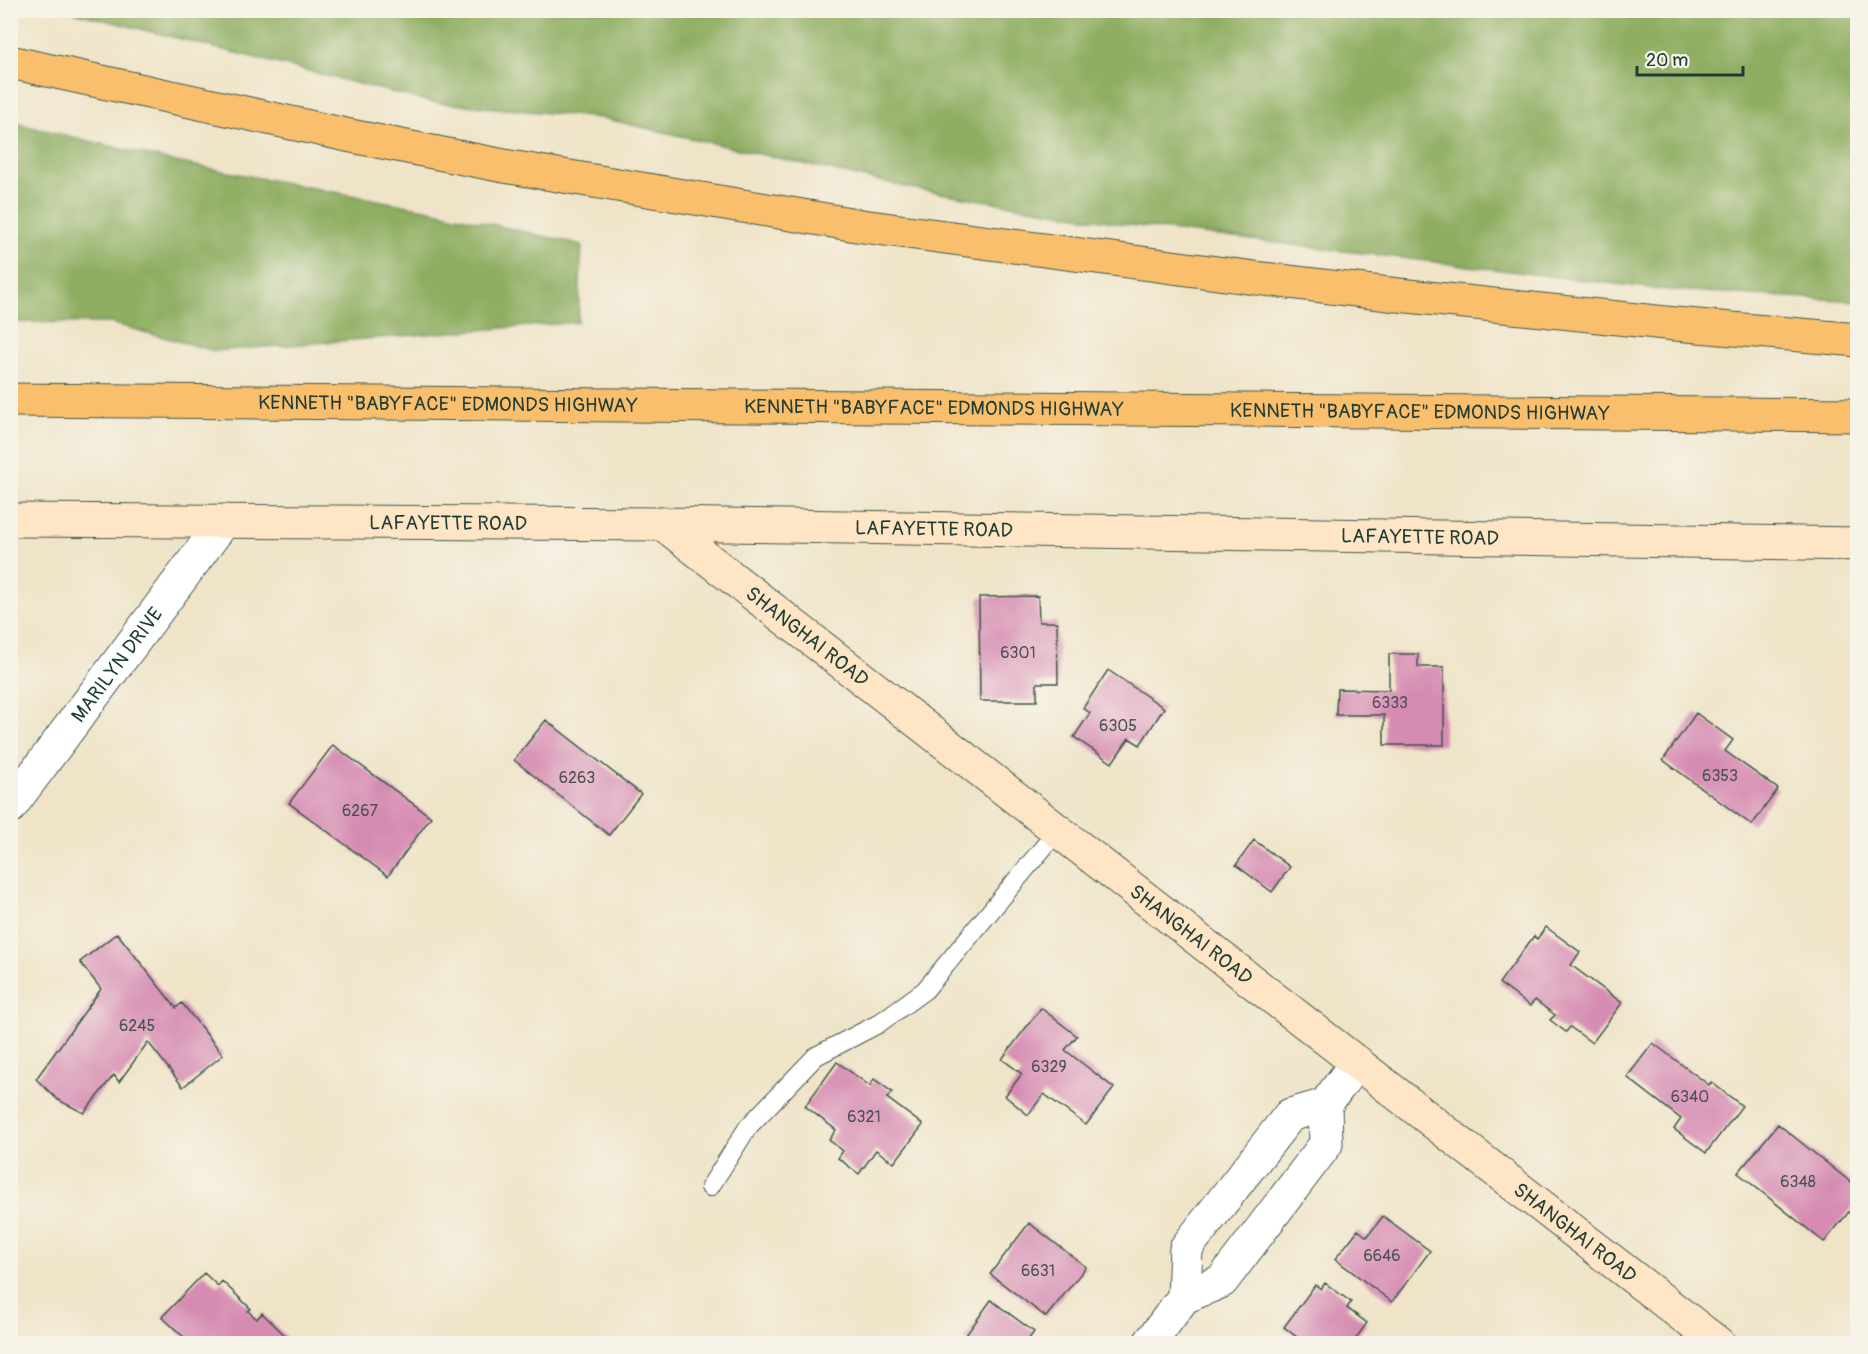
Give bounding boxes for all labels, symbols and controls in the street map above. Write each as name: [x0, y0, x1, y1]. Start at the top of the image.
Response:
scale bar: [1637, 39, 1744, 77]
text: 20 m: [1646, 49, 1688, 72]
street label: KENNETH "BABYFACE" EDMONDS HIGHWAY: [258, 390, 638, 418]
street label: KENNETH "BABYFACE" EDMONDS HIGHWAY: [744, 394, 1124, 422]
street label: KENNETH "BABYFACE" EDMONDS HIGHWAY: [1230, 398, 1610, 426]
street label: LAFAYETTE ROAD: [369, 510, 527, 536]
street label: LAFAYETTE ROAD: [855, 515, 1013, 543]
street label: LAFAYETTE ROAD: [1341, 523, 1499, 551]
street label: SHANGHAI ROAD: [741, 581, 874, 692]
street label: MARILYN DRIVE: [66, 602, 168, 727]
house number: 6301: [1000, 643, 1036, 663]
house number: 6333: [1372, 693, 1408, 713]
house number: 6305: [1099, 716, 1137, 736]
house number: 6353: [1702, 766, 1738, 786]
house number: 6263: [559, 768, 595, 788]
house number: 6267: [342, 801, 378, 821]
street label: SHANGHAI ROAD: [1125, 879, 1258, 990]
house number: 6245: [119, 1016, 155, 1036]
house number: 6329: [1031, 1057, 1067, 1077]
house number: 6340: [1671, 1087, 1709, 1107]
house number: 6321: [847, 1107, 881, 1127]
house number: 6348: [1780, 1172, 1816, 1192]
street label: SHANGHAI ROAD: [1508, 1177, 1642, 1288]
house number: 6646: [1363, 1246, 1401, 1266]
house number: 6631: [1021, 1261, 1055, 1281]

